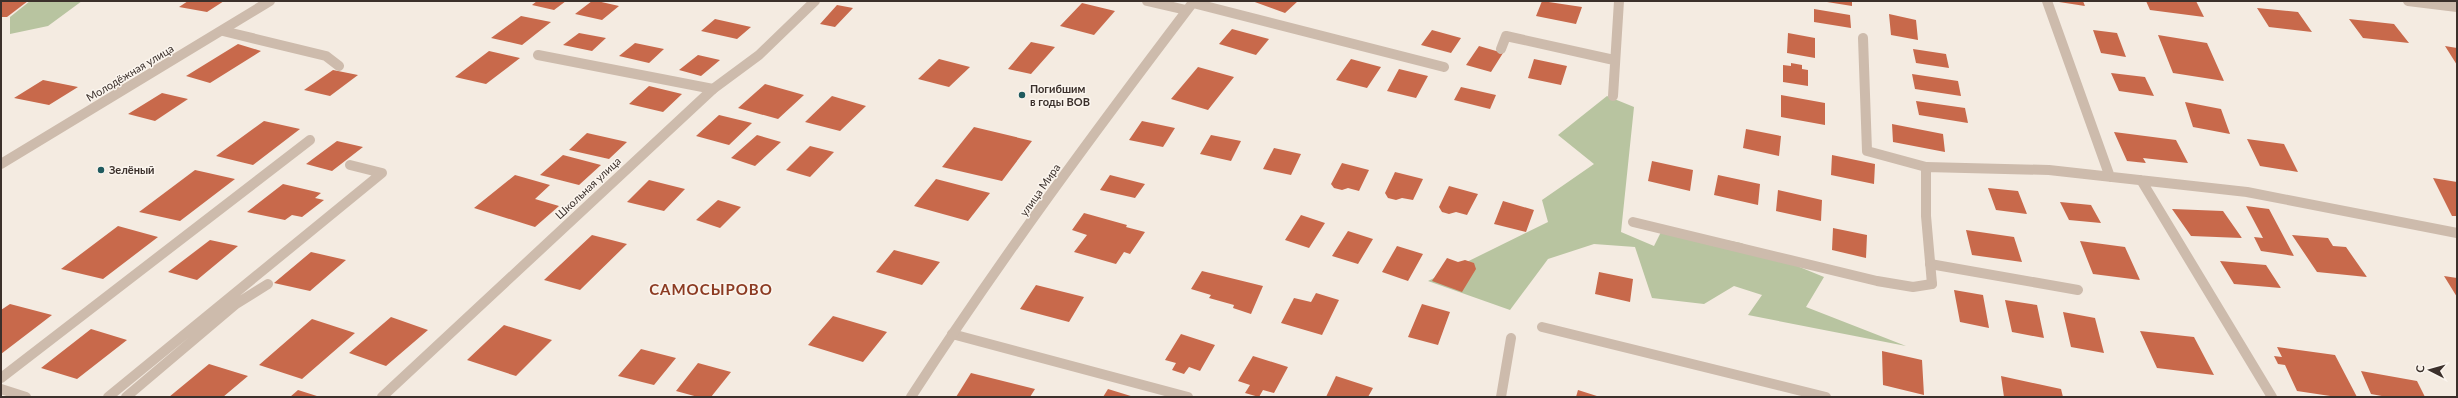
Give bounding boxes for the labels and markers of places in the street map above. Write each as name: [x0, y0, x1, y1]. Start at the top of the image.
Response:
place label: Погибшим в годы ВОВ: [1030, 82, 1090, 108]
marker: Погибшим в годы ВОВ: [1017, 90, 1027, 100]
place label: Зелёный: [109, 163, 154, 176]
marker: Зелёный: [96, 165, 106, 175]

